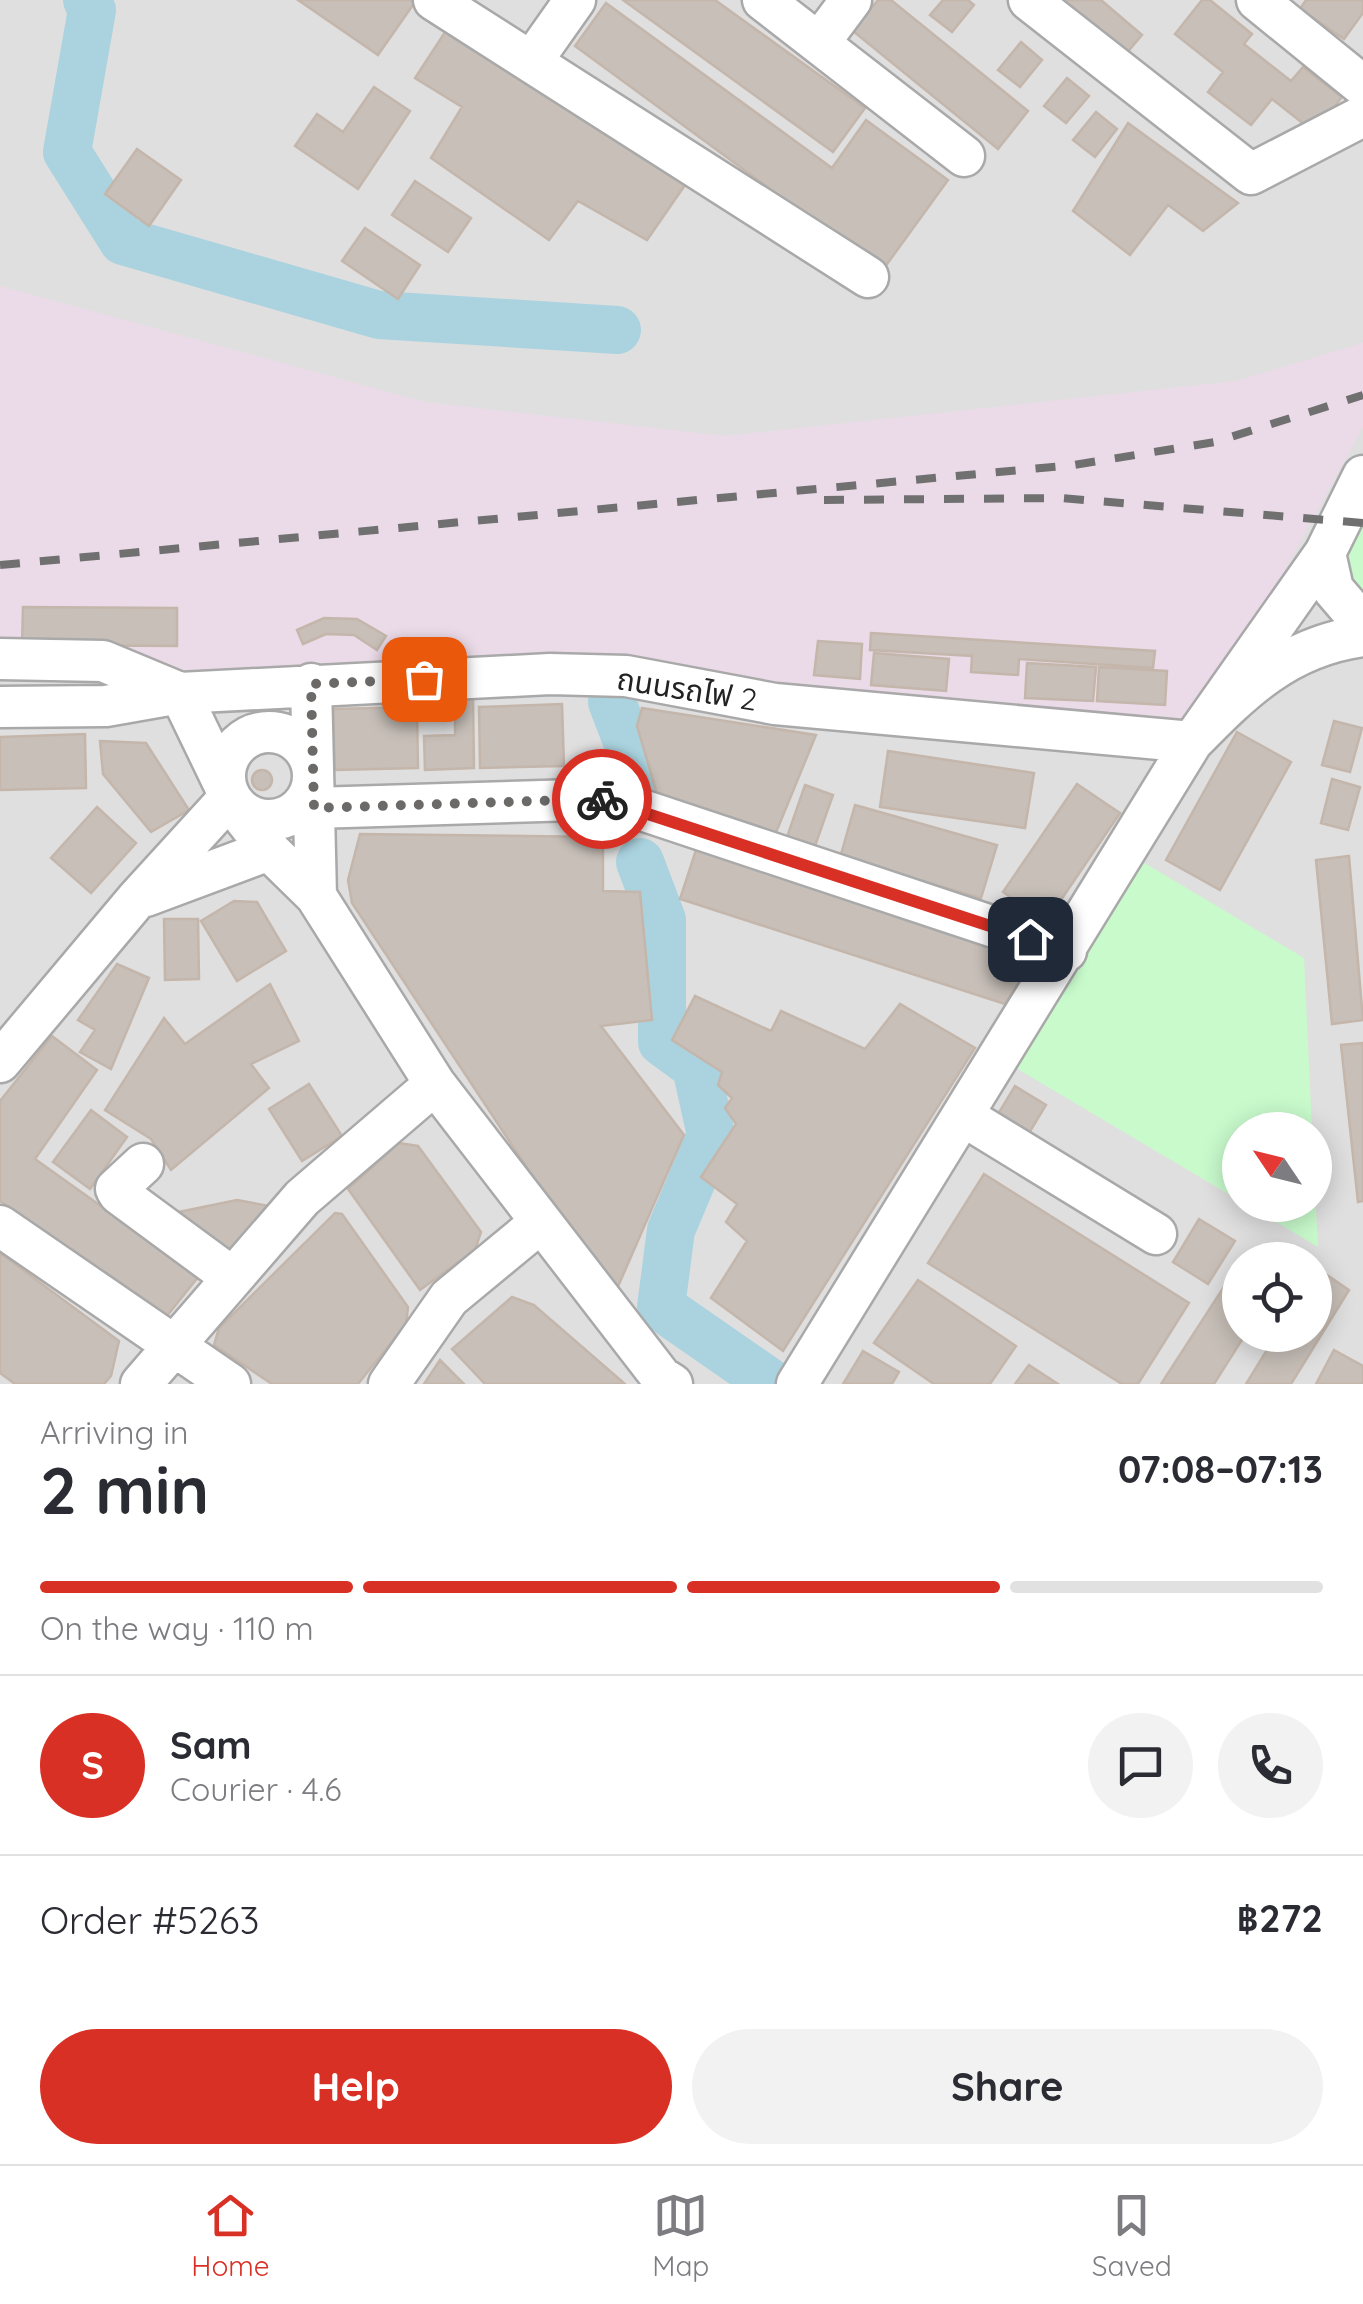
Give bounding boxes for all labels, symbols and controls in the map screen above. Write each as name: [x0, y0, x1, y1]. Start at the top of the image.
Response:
pin: [382, 637, 467, 722]
icon: bag: [397, 652, 452, 707]
street label: ถนนรถไฟ 2: [614, 659, 760, 719]
courier: [552, 749, 652, 849]
icon: bike: [575, 772, 630, 827]
pin: [988, 897, 1073, 982]
icon: home: [1003, 912, 1058, 967]
north arrow: [1222, 1112, 1332, 1222]
map controls: [1222, 1112, 1332, 1352]
button: locate: [1222, 1242, 1332, 1352]
text: Arriving in: [40, 1412, 189, 1452]
text: 07:08–07:13: [1118, 1445, 1323, 1493]
text: 2 min: [40, 1449, 209, 1530]
text: On the way · 110 m: [40, 1608, 314, 1648]
button: chat: [1088, 1713, 1193, 1818]
button: phone: [1218, 1713, 1323, 1818]
text: Sam: [170, 1721, 252, 1769]
text: S: [81, 1741, 104, 1789]
text: Courier · 4.6: [170, 1769, 342, 1809]
text: ฿272: [1237, 1894, 1323, 1942]
text: Order #5263: [40, 1896, 259, 1944]
button: Help: [40, 2029, 672, 2144]
button: Share: [692, 2029, 1323, 2144]
tab: Home: [191, 2188, 270, 2283]
tab: Map: [652, 2188, 709, 2283]
tab: Saved: [1092, 2188, 1172, 2283]

